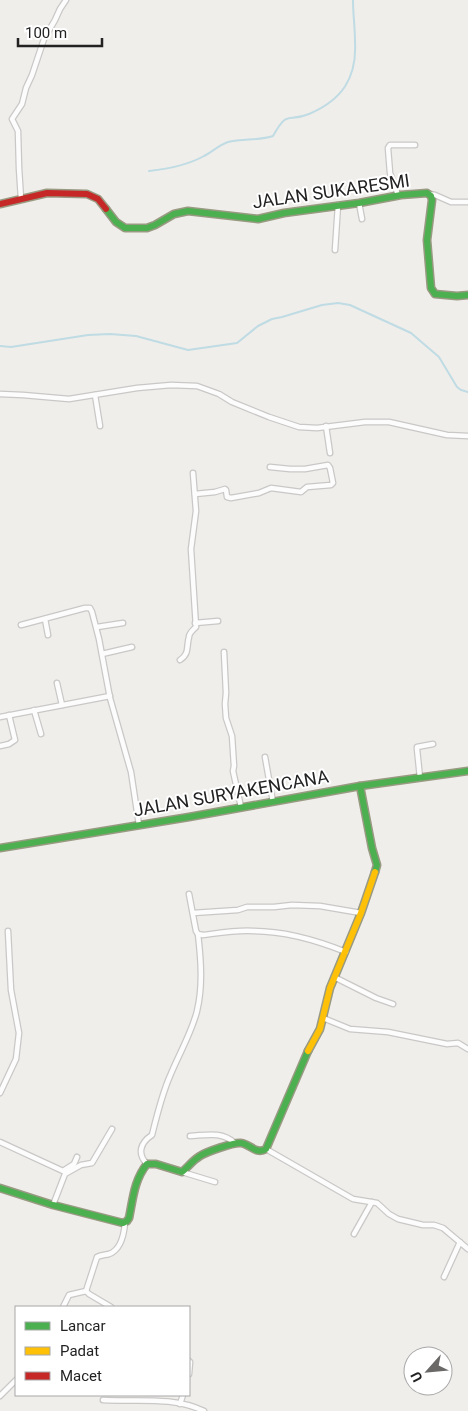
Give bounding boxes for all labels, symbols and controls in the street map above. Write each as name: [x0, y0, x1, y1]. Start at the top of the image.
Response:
scale bar: [18, 15, 101, 47]
text: 100 m: [25, 24, 67, 42]
street label: JALAN SUKARESMI: [251, 170, 411, 212]
street label: JALAN SURYAKENCANA: [132, 765, 330, 821]
legend: [15, 1306, 190, 1396]
text: Lancar: [60, 1317, 106, 1335]
text: Padat: [60, 1342, 99, 1360]
north arrow: [403, 1346, 453, 1396]
text: Macet: [60, 1367, 102, 1385]
text: U: [407, 1369, 426, 1385]

